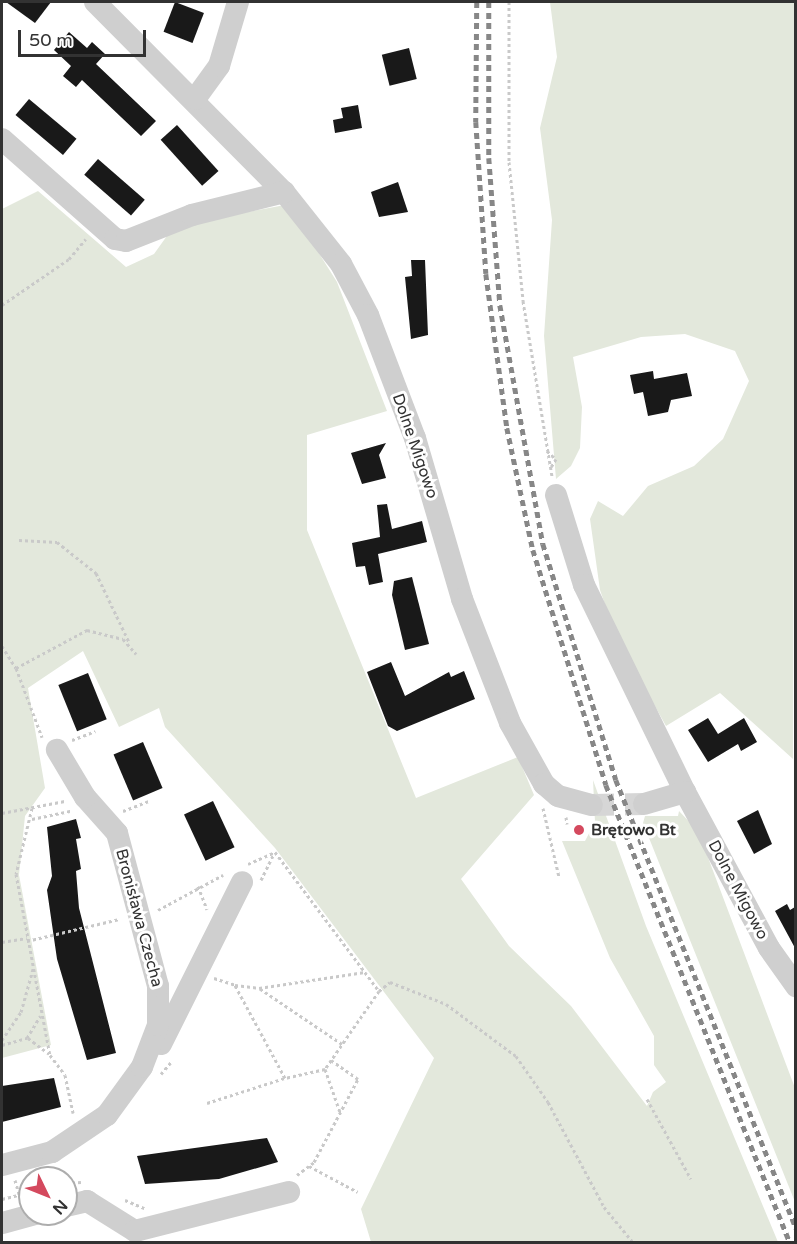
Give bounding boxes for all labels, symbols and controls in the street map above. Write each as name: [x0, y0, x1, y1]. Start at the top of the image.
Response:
scale bar: [21, 18, 148, 56]
text: 50 m: [29, 29, 73, 51]
street label: Dolne Migowo: [388, 391, 442, 501]
place label: Brętowo Bt: [591, 820, 676, 840]
marker: Brętowo Bt: [572, 823, 586, 837]
street label: Dolne Migowo: [704, 837, 772, 943]
street label: Bronisława Czecha: [111, 847, 167, 989]
north arrow: [18, 1166, 78, 1226]
text: N: [48, 1195, 71, 1218]

